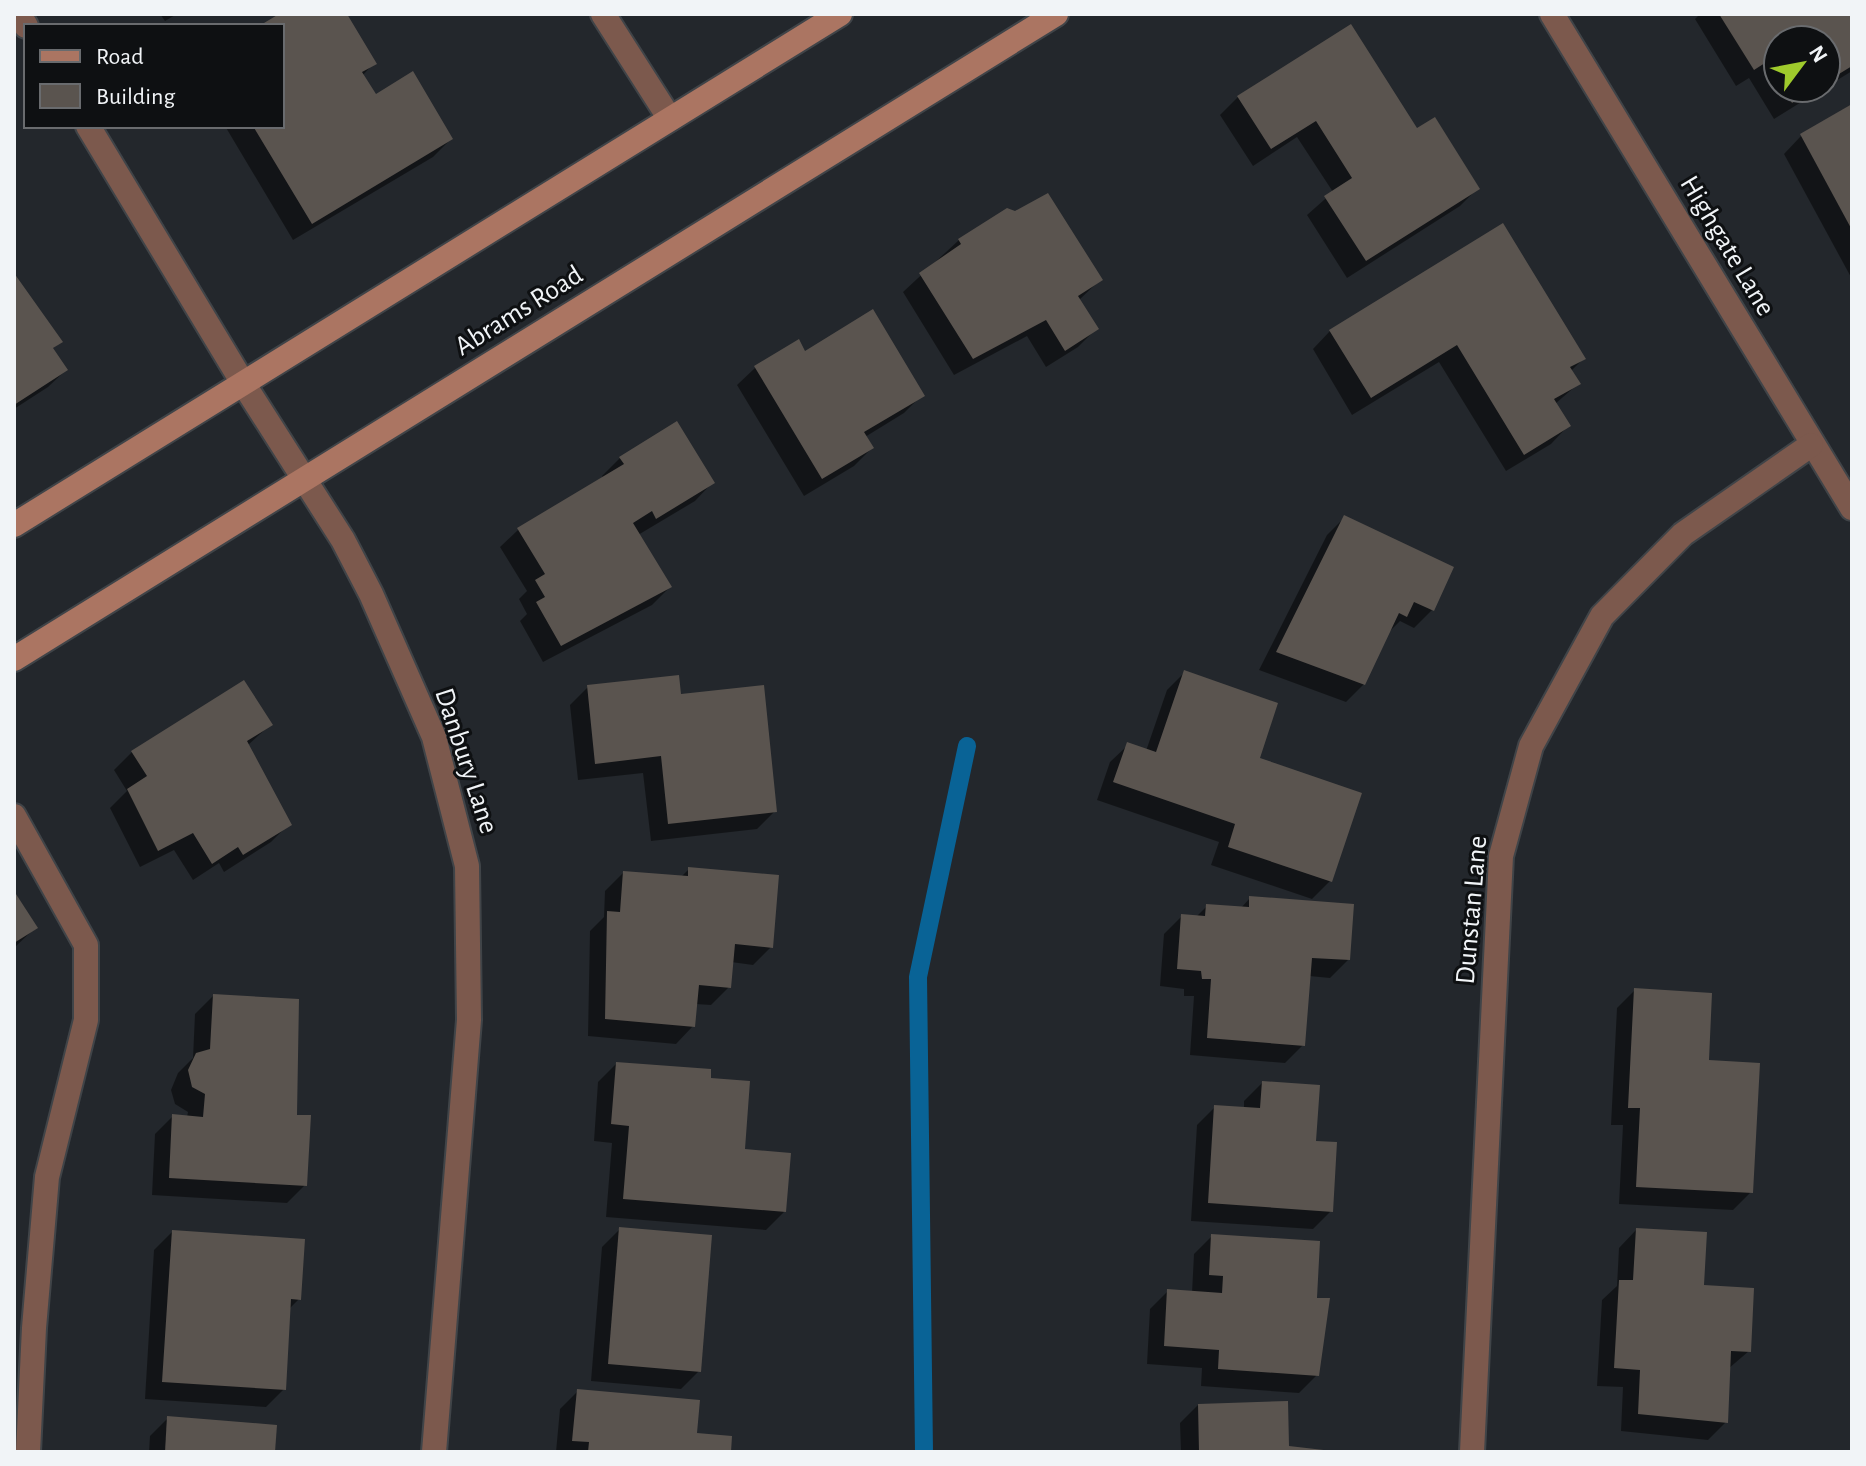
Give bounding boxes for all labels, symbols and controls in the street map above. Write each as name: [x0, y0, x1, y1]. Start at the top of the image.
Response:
legend: [24, 24, 284, 128]
north arrow: [1762, 24, 1842, 104]
text: N: [1805, 42, 1831, 66]
text: Road: [96, 45, 144, 69]
text: Building: [96, 85, 175, 109]
street label: Highgate Lane: [1674, 171, 1780, 321]
street label: Abrams Road: [450, 261, 588, 361]
street label: Danbury Lane: [429, 685, 503, 837]
street label: Dunstan Lane: [1452, 834, 1492, 986]

